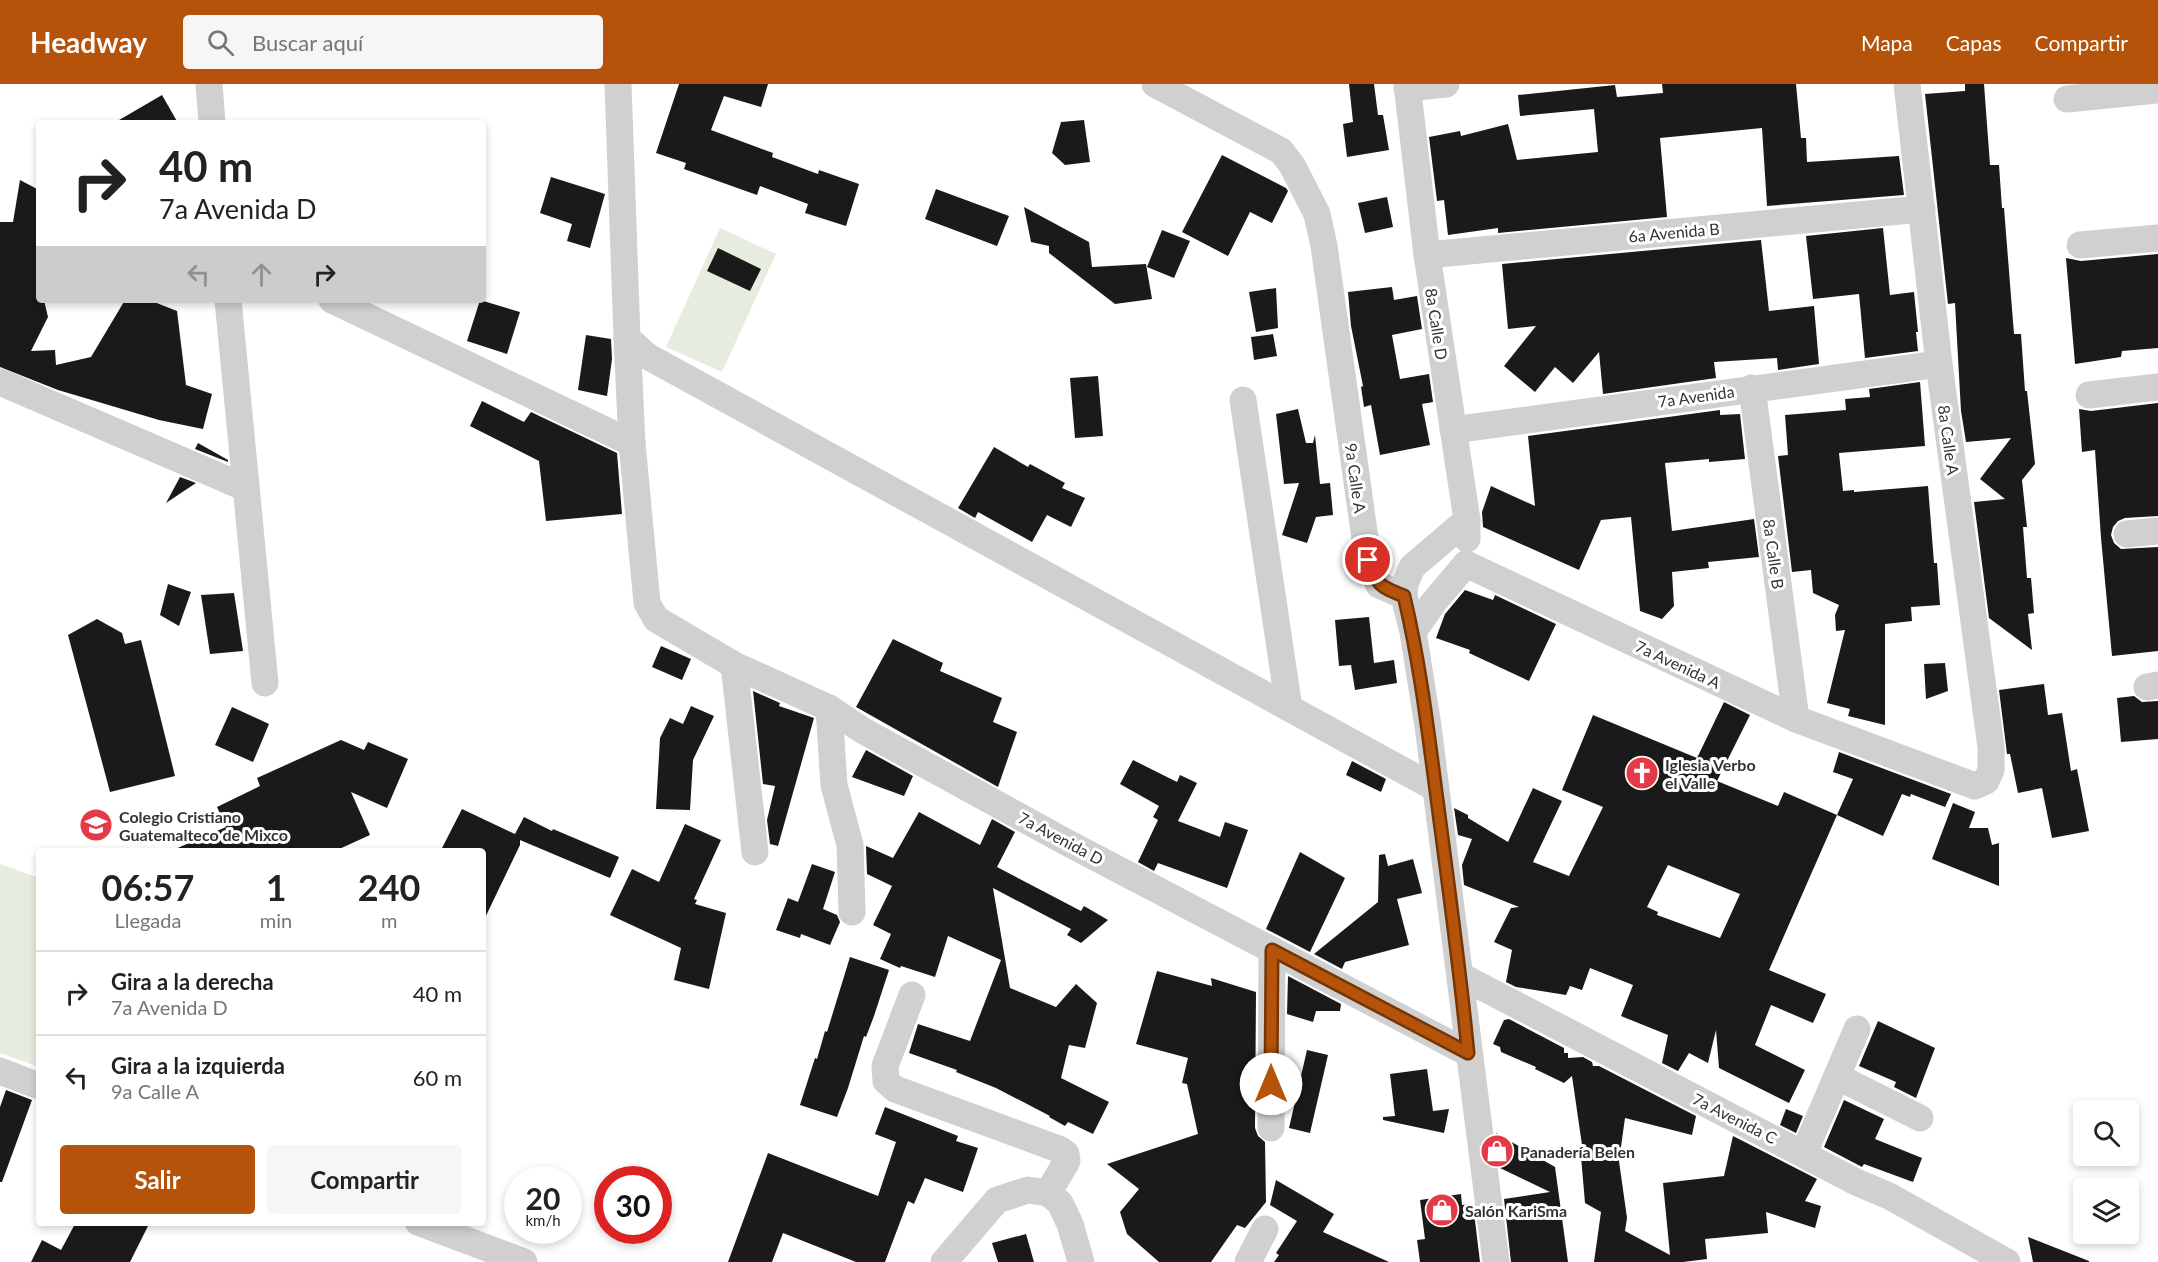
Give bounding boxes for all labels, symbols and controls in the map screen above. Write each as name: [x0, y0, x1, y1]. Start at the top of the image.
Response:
search box: [183, 15, 603, 69]
text: Headway: [30, 25, 147, 59]
icon: search: [204, 26, 237, 59]
text: Buscar aquí: [252, 29, 363, 56]
text: Mapa: [1861, 30, 1913, 55]
text: Capas: [1946, 30, 2002, 55]
text: Compartir: [2035, 30, 2128, 55]
text: 40 m: [159, 141, 253, 191]
icon: right: [60, 144, 138, 222]
text: 7a Avenida D: [159, 192, 317, 225]
street label: 6a Avenida B: [1628, 219, 1720, 245]
icon: left: [182, 258, 215, 291]
icon: ahead: [245, 258, 278, 291]
icon: right: [308, 258, 341, 291]
street label: 8a Calle D: [1422, 287, 1452, 361]
street label: 7a Avenida: [1656, 381, 1736, 411]
street label: 8a Calle A: [1935, 404, 1963, 476]
street label: 9a Calle A: [1342, 442, 1370, 514]
street label: 8a Calle B: [1760, 518, 1788, 590]
pin: [1342, 534, 1393, 585]
icon: arrive: [1351, 543, 1384, 576]
street label: 7a Avenida A: [1633, 636, 1724, 692]
church icon: Iglesia Verbo el Valle: [1624, 755, 1660, 791]
place label: Iglesia Verbo el Valle: [1665, 755, 1756, 792]
school or university icon: Colegio Cristiano Guatemalteco de Mixco: [78, 807, 114, 843]
place label: Colegio Cristiano Guatemalteco de Mixco: [119, 807, 288, 844]
street label: 7a Avenida D: [1015, 808, 1107, 868]
text: 06:57: [102, 865, 194, 909]
text: 1: [266, 865, 287, 909]
text: 240: [358, 865, 420, 909]
text: Llegada: [114, 908, 181, 932]
text: min: [260, 908, 292, 932]
text: m: [381, 908, 397, 932]
text: Gira a la derecha: [111, 968, 274, 995]
icon: right: [60, 977, 93, 1010]
text: 40 m: [413, 980, 462, 1007]
text: 7a Avenida D: [111, 995, 228, 1019]
text: Gira a la izquierda: [111, 1052, 285, 1079]
position arrow: [1239, 1052, 1303, 1116]
icon: left: [60, 1061, 93, 1094]
text: 60 m: [413, 1064, 462, 1091]
text: 9a Calle A: [111, 1079, 199, 1103]
street label: 7a Avenida C: [1690, 1089, 1781, 1147]
map controls: [2073, 1100, 2139, 1244]
button: search: [2073, 1100, 2139, 1166]
shop icon: Panadería Belen: [1479, 1133, 1515, 1169]
place label: Panadería Belen: [1520, 1142, 1635, 1161]
button: Salir: [60, 1145, 255, 1214]
button: Compartir: [267, 1145, 462, 1214]
speed limit sign: 30: [594, 1166, 672, 1244]
button: layers: [2073, 1178, 2139, 1244]
text: 20: [526, 1180, 560, 1216]
shop icon: Salón KariSma: [1424, 1192, 1460, 1228]
place label: Salón KariSma: [1465, 1201, 1567, 1220]
text: km/h: [525, 1211, 561, 1229]

